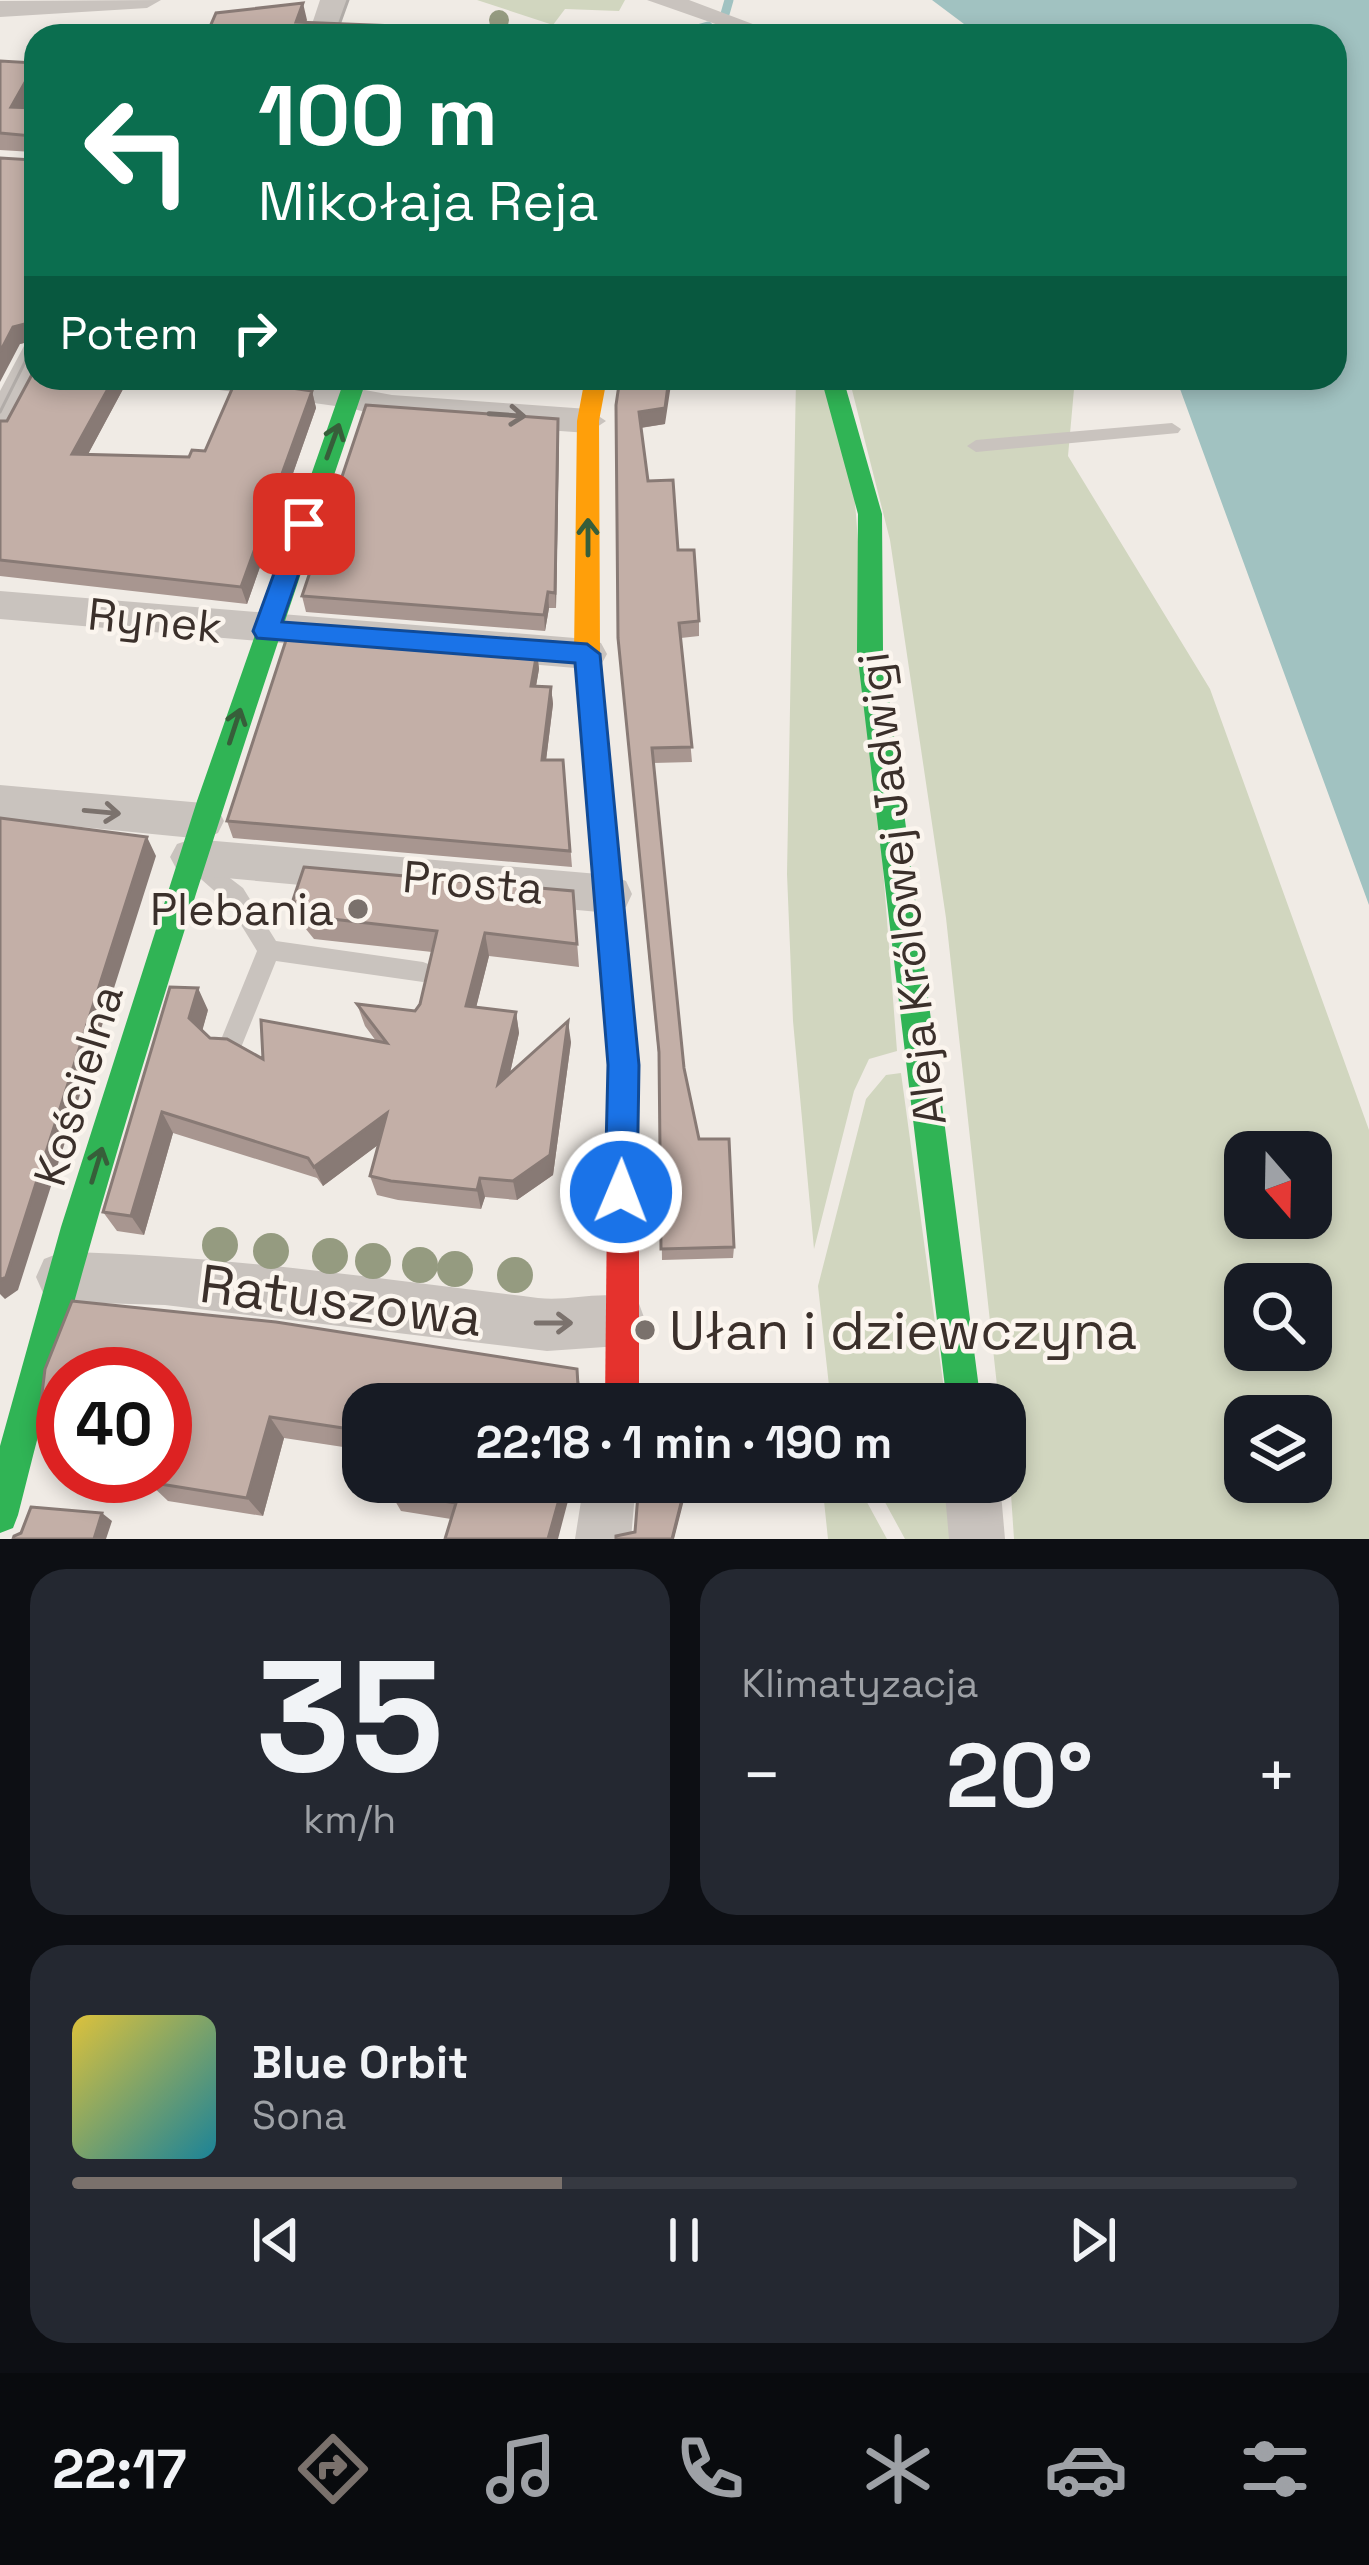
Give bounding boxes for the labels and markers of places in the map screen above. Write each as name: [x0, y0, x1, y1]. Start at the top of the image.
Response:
pin: [253, 473, 355, 575]
place label: Plebania: [150, 881, 334, 938]
marker: Plebania: [345, 896, 371, 922]
place label: Ułan i dziewczyna: [669, 1296, 1137, 1365]
marker: Ułan i dziewczyna: [632, 1317, 658, 1343]

